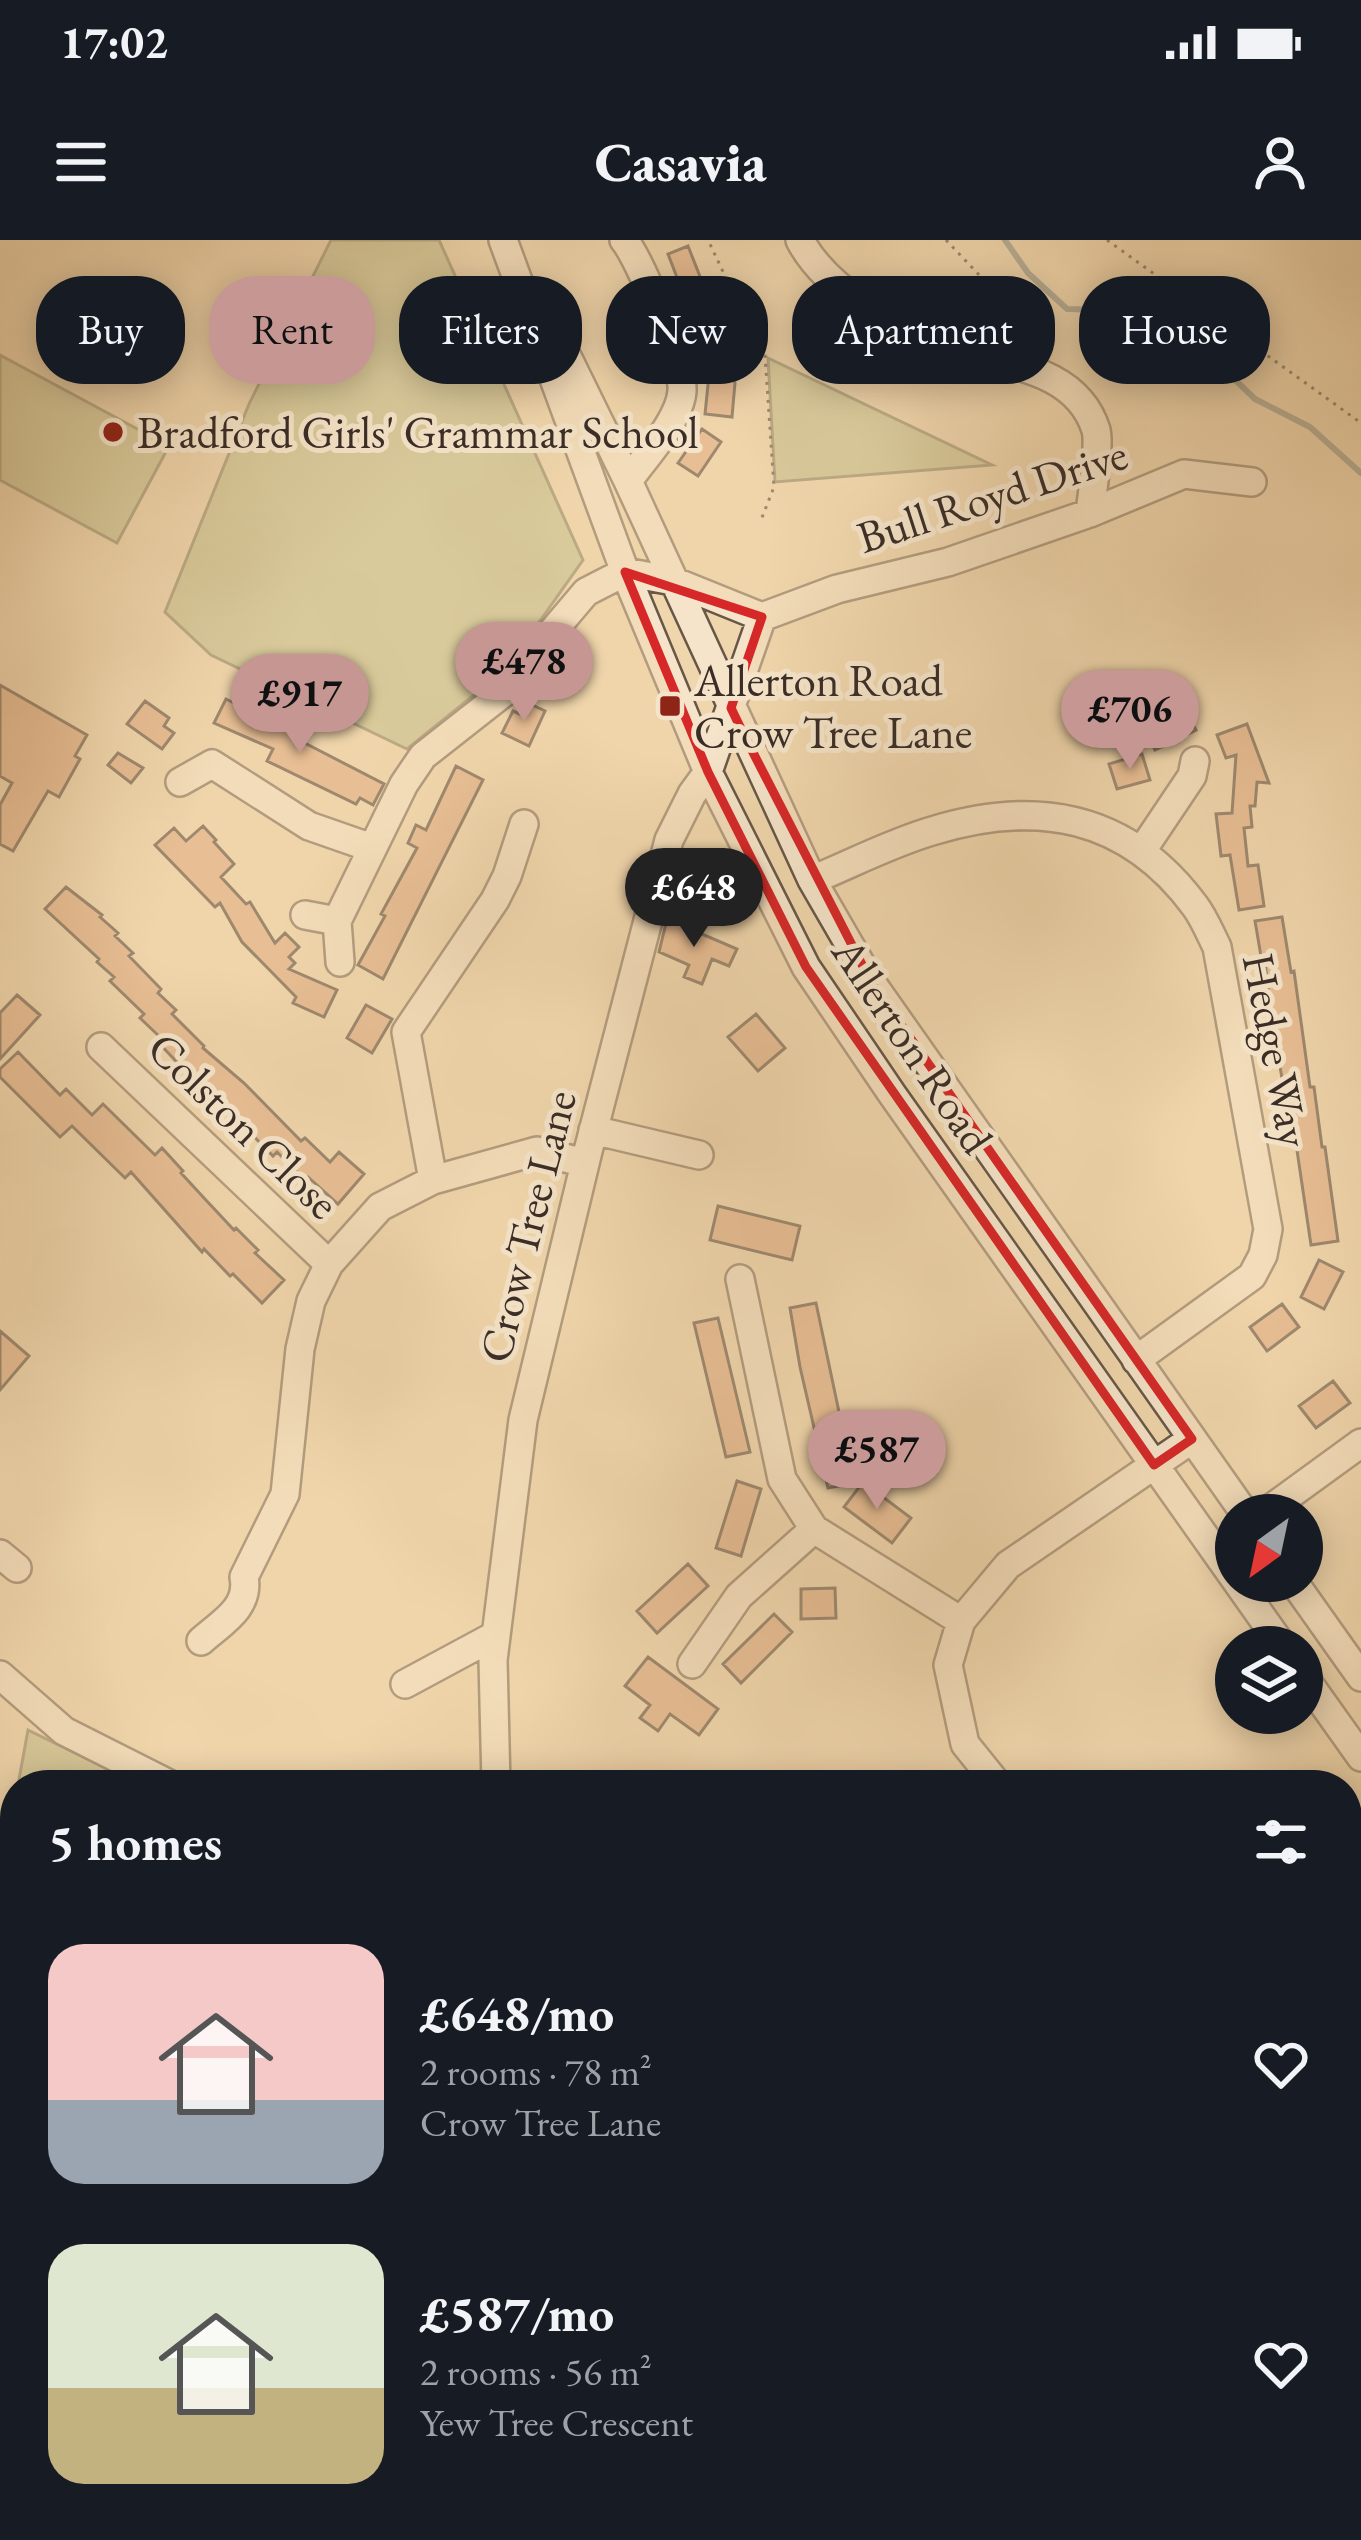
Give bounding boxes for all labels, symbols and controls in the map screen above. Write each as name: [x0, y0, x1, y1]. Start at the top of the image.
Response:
text: 17:02: [60, 13, 168, 71]
text: Casavia: [595, 127, 766, 197]
icon: menu: [48, 129, 114, 195]
icon: person: [1247, 129, 1313, 195]
chip: Buy: [36, 276, 185, 384]
chip: Rent: [209, 276, 375, 384]
chip: Filters: [399, 276, 582, 384]
chip: New: [606, 276, 768, 384]
chip: Apartment: [792, 276, 1055, 384]
chip: House: [1079, 276, 1270, 384]
place label: Bradford Girls' Grammar School: [137, 403, 699, 461]
marker: Bradford Girls' Grammar School: [100, 419, 126, 445]
street label: Bull Royd Drive: [850, 424, 1134, 566]
pin: £478: [453, 622, 595, 724]
text: £478: [482, 635, 566, 686]
place label: Allerton Road Crow Tree Lane: [693, 651, 972, 761]
pin: £917: [229, 654, 371, 756]
text: £917: [258, 667, 342, 718]
pin: £706: [1059, 670, 1201, 772]
text: £706: [1088, 683, 1172, 734]
marker: Allerton Road Crow Tree Lane: [657, 693, 683, 719]
pin: £648: [623, 848, 765, 950]
text: £648: [652, 861, 736, 912]
street label: Allerton Road: [819, 925, 1007, 1164]
street label: Hedge Way: [1230, 948, 1324, 1152]
street label: Colston Close: [136, 1019, 352, 1231]
street label: Crow Tree Lane: [465, 1084, 589, 1368]
pin: £587: [806, 1410, 948, 1512]
text: £587: [835, 1423, 919, 1474]
north arrow: [1215, 1494, 1323, 1602]
map controls: [1215, 1494, 1323, 1734]
button: layers: [1215, 1626, 1323, 1734]
text: 5 homes: [48, 1809, 222, 1875]
icon: filters: [1248, 1809, 1314, 1875]
text: £648/mo: [420, 1980, 614, 2046]
icon: home: [144, 1992, 288, 2136]
icon: heart: [1248, 2031, 1314, 2097]
text: 2 rooms · 78 m²: [420, 2046, 652, 2097]
text: Crow Tree Lane: [420, 2097, 661, 2148]
text: £587/mo: [420, 2280, 614, 2346]
icon: home: [144, 2292, 288, 2436]
icon: heart: [1248, 2331, 1314, 2397]
text: 2 rooms · 56 m²: [420, 2346, 652, 2397]
text: Yew Tree Crescent: [420, 2397, 693, 2448]

